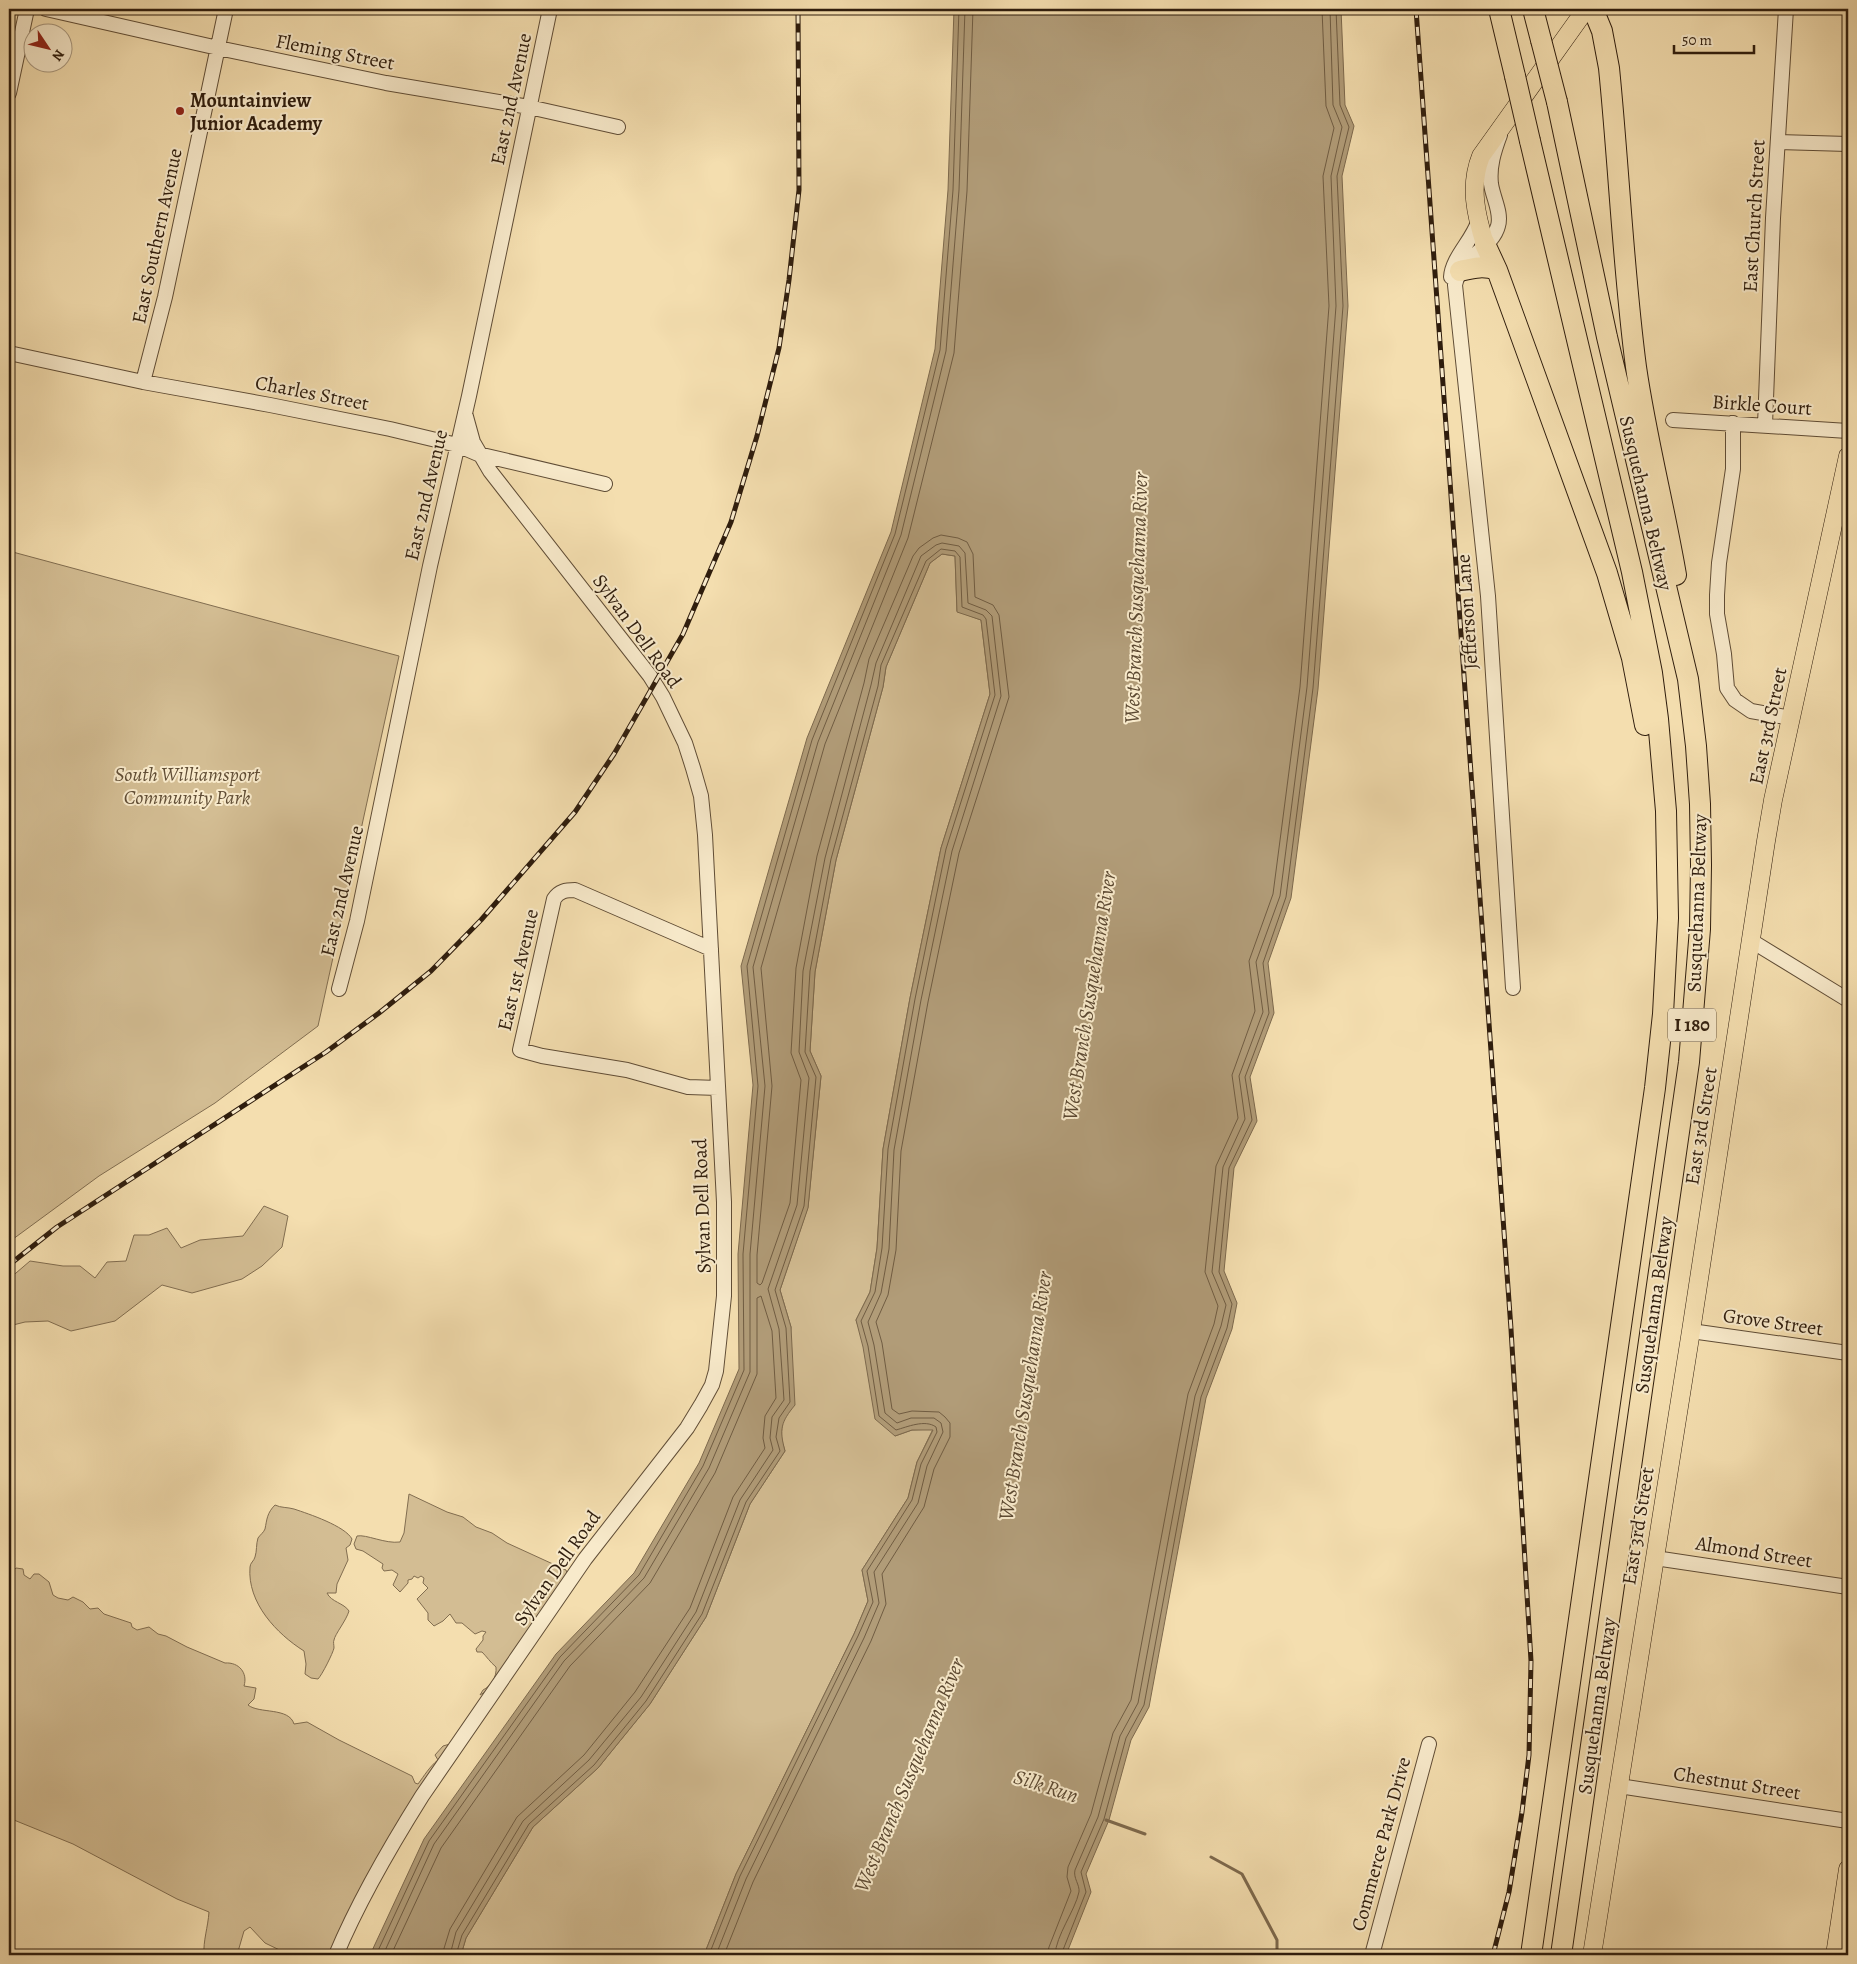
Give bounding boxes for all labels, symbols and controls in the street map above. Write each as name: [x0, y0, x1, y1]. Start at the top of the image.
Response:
north arrow: [22, 22, 72, 72]
scale bar: [1674, 22, 1754, 54]
street label: Fleming Street: [273, 27, 397, 77]
text: 50 m: [1682, 30, 1712, 50]
street label: East 2nd Avenue: [484, 31, 538, 167]
text: N: [48, 46, 69, 65]
place label: Mountainview Junior Academy: [190, 87, 323, 137]
marker: Mountainview Junior Academy: [174, 105, 186, 117]
street label: East Church Street: [1737, 138, 1772, 293]
street label: East Southern Avenue: [125, 146, 189, 326]
street label: Charles Street: [253, 369, 372, 417]
street label: Birkle Court: [1711, 388, 1813, 422]
street label: Susquehanna Beltway: [1613, 413, 1679, 594]
street label: East 2nd Avenue: [398, 427, 454, 563]
water label: West Branch Susquehanna River: [1118, 471, 1154, 724]
street label: Jefferson Lane: [1449, 553, 1485, 671]
street label: Sylvan Dell Road: [586, 568, 688, 694]
street label: East 3rd Street: [1742, 665, 1794, 787]
park label: South Williamsport Community Park: [115, 761, 261, 811]
street label: Susquehanna Beltway: [1680, 812, 1714, 993]
street label: East 2nd Avenue: [314, 823, 370, 959]
water label: West Branch Susquehanna River: [1056, 869, 1123, 1122]
street label: East 1st Avenue: [491, 906, 545, 1034]
road number: I 180: [1668, 1008, 1716, 1042]
street label: East 3rd Street: [1678, 1065, 1724, 1187]
street label: Sylvan Dell Road: [686, 1138, 718, 1274]
street label: Susquehanna Beltway: [1628, 1214, 1680, 1395]
water label: West Branch Susquehanna River: [992, 1269, 1059, 1522]
street label: Grove Street: [1721, 1302, 1825, 1342]
street label: East 3rd Street: [1615, 1465, 1661, 1587]
street label: Sylvan Dell Road: [507, 1505, 607, 1631]
street label: Almond Street: [1693, 1529, 1815, 1575]
street label: Susquehanna Beltway: [1571, 1615, 1623, 1796]
water label: West Branch Susquehanna River: [847, 1653, 971, 1896]
street label: Commerce Park Drive: [1345, 1754, 1417, 1934]
street label: Chestnut Street: [1672, 1760, 1803, 1806]
water label: Silk Run: [1010, 1762, 1082, 1810]

